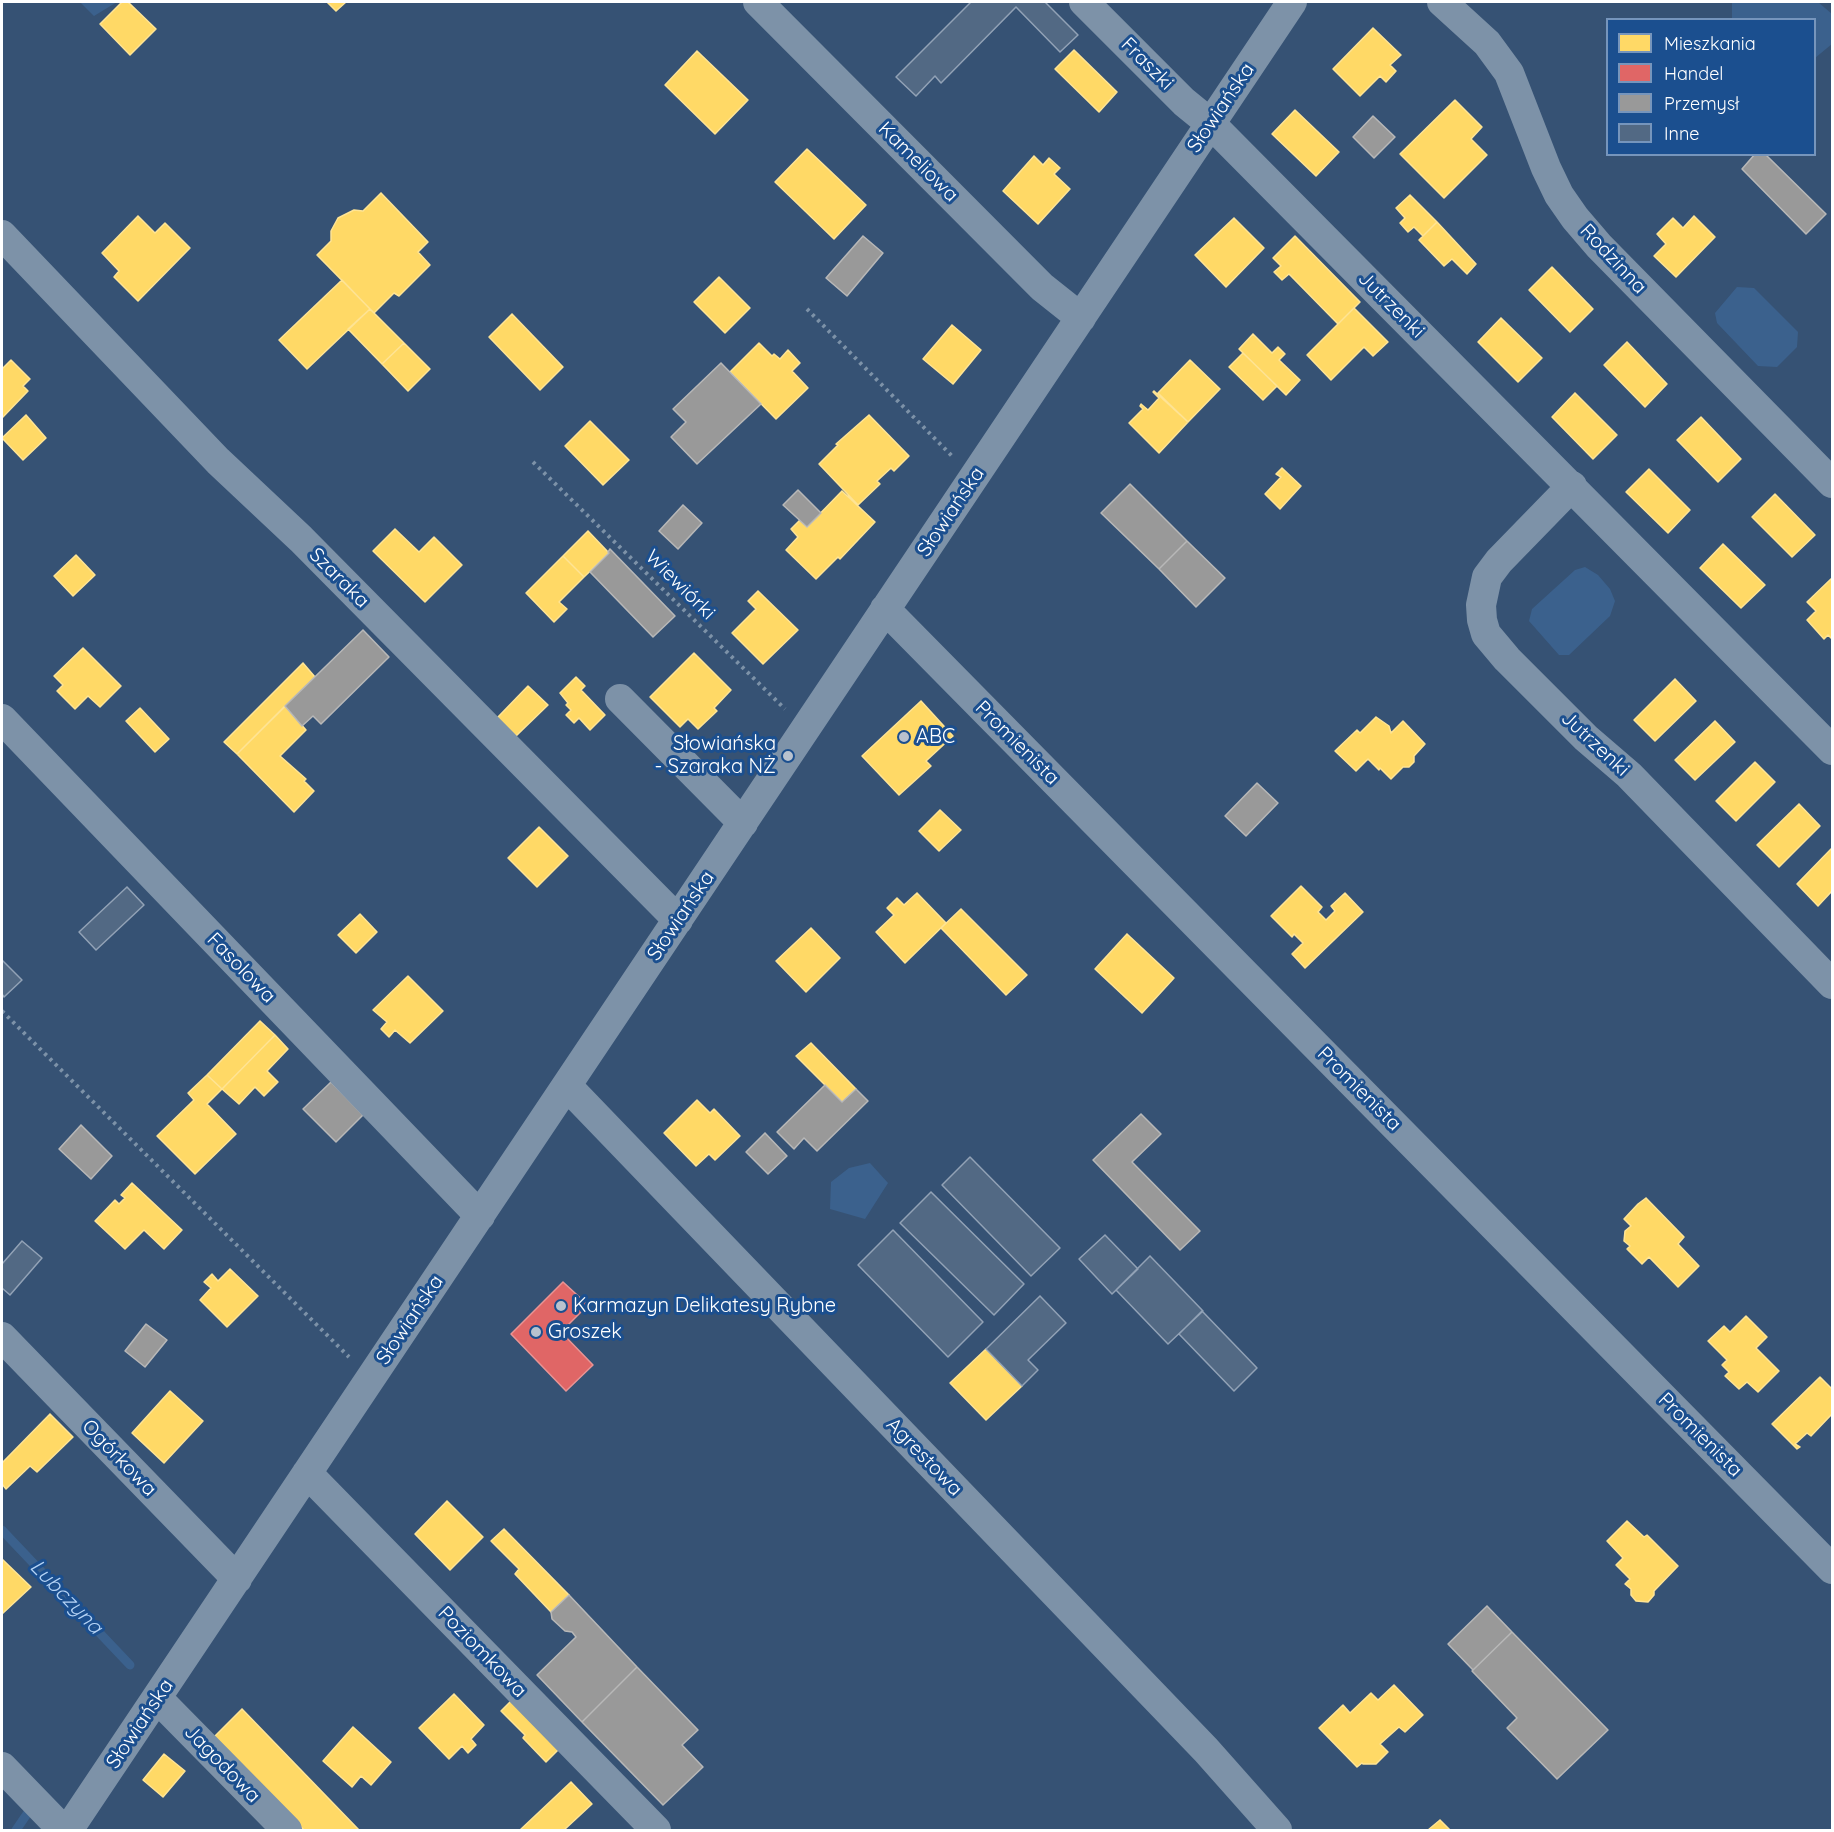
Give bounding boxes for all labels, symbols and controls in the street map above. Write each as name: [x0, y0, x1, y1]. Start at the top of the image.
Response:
legend: [1606, 18, 1816, 156]
text: Mieszkania: [1664, 32, 1756, 55]
street label: Fraszki: [1116, 33, 1178, 95]
street label: Słowiańska: [1182, 59, 1260, 157]
text: Handel: [1664, 62, 1724, 85]
text: Przemysł: [1664, 92, 1739, 115]
street label: Kameliowa: [873, 117, 963, 207]
text: Inne: [1664, 122, 1699, 145]
street label: Rodzinna: [1575, 219, 1651, 299]
street label: Jutrzenki: [1353, 267, 1429, 343]
street label: Słowiańska: [912, 463, 990, 561]
street label: Szaraka: [304, 543, 374, 613]
street label: Wiewiórki: [640, 545, 720, 625]
street label: Promienista: [970, 696, 1064, 790]
street label: Jutrzenki: [1556, 706, 1634, 782]
place label: ABC: [916, 725, 955, 749]
marker: ABC: [897, 730, 911, 744]
place label: Słowiańska - Szaraka NŻ: [655, 732, 776, 779]
marker: Słowiańska - Szaraka NŻ: [781, 749, 795, 763]
street label: Słowiańska: [642, 867, 720, 965]
street label: Fasolowa: [202, 928, 280, 1008]
street label: Promienista: [1312, 1042, 1406, 1136]
street label: Słowiańska: [371, 1271, 449, 1369]
place label: Karmazyn Delikatesy Rybne: [573, 1294, 836, 1318]
marker: Karmazyn Delikatesy Rybne: [554, 1299, 568, 1313]
place label: Groszek: [548, 1320, 622, 1344]
marker: Groszek: [529, 1325, 543, 1339]
street label: Promienista: [1653, 1388, 1747, 1482]
street label: Agrestowa: [881, 1413, 967, 1501]
street label: Ogórkowa: [77, 1415, 161, 1501]
water label: Lubczyna: [24, 1555, 108, 1639]
street label: Poziomkowa: [433, 1601, 531, 1703]
street label: Słowiańska: [101, 1675, 179, 1773]
street label: Jagodowa: [179, 1720, 265, 1808]

